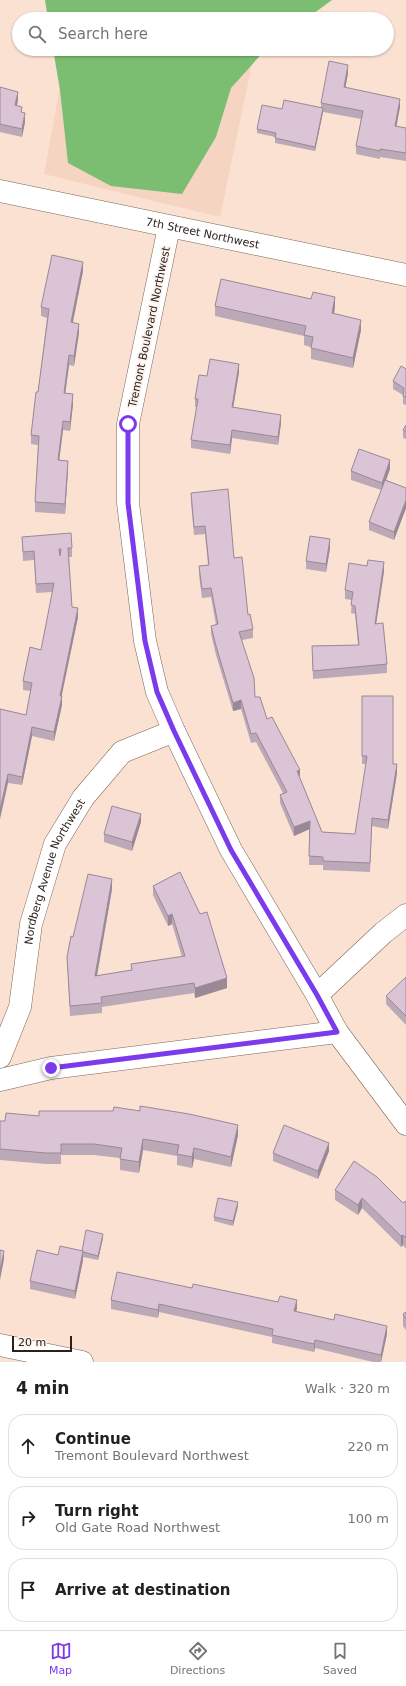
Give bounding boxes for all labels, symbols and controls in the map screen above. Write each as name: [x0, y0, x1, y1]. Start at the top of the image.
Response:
search box: [12, 12, 394, 56]
icon: search: [26, 23, 48, 45]
text: Search here: [58, 25, 148, 43]
street label: 7th Street Northwest: [145, 215, 261, 252]
street label: Tremont Boulevard Northwest: [126, 245, 173, 410]
route start: [119, 415, 137, 433]
street label: Nordberg Avenue Northwest: [22, 796, 88, 945]
route end: [42, 1059, 60, 1077]
scale bar: [12, 1334, 72, 1353]
text: 20 m: [18, 1336, 46, 1349]
text: 4 min: [16, 1378, 69, 1398]
text: Walk · 320 m: [305, 1381, 390, 1396]
text: Continue: [55, 1430, 131, 1448]
icon: ahead: [17, 1435, 39, 1457]
text: 220 m: [347, 1439, 389, 1454]
text: Tremont Boulevard Northwest: [55, 1448, 249, 1463]
text: Turn right: [55, 1502, 139, 1520]
icon: right: [17, 1507, 39, 1529]
text: 100 m: [347, 1511, 389, 1526]
text: Old Gate Road Northwest: [55, 1520, 220, 1535]
icon: arrive: [17, 1579, 39, 1601]
text: Arrive at destination: [55, 1581, 230, 1599]
tab: Map: [49, 1640, 72, 1677]
tab: Directions: [170, 1640, 225, 1677]
tab: Saved: [323, 1640, 357, 1677]

